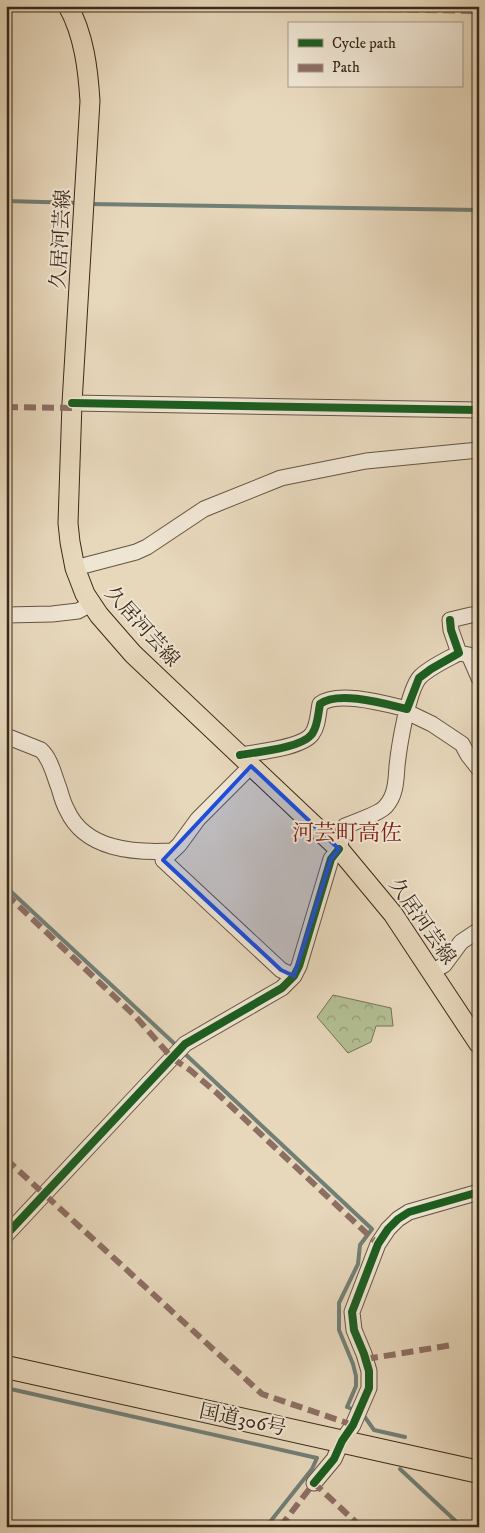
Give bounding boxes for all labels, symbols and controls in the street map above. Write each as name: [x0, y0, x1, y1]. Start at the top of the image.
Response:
legend: [288, 22, 462, 88]
text: Cycle path: [332, 34, 396, 53]
text: Path: [332, 58, 360, 77]
street label: 久居河芸線: [46, 188, 77, 290]
street label: 久居河芸線: [99, 581, 185, 673]
district label: 河芸町高佐: [292, 820, 402, 847]
street label: 久居河芸線: [383, 874, 461, 970]
street label: 国道306号: [197, 1399, 289, 1442]

